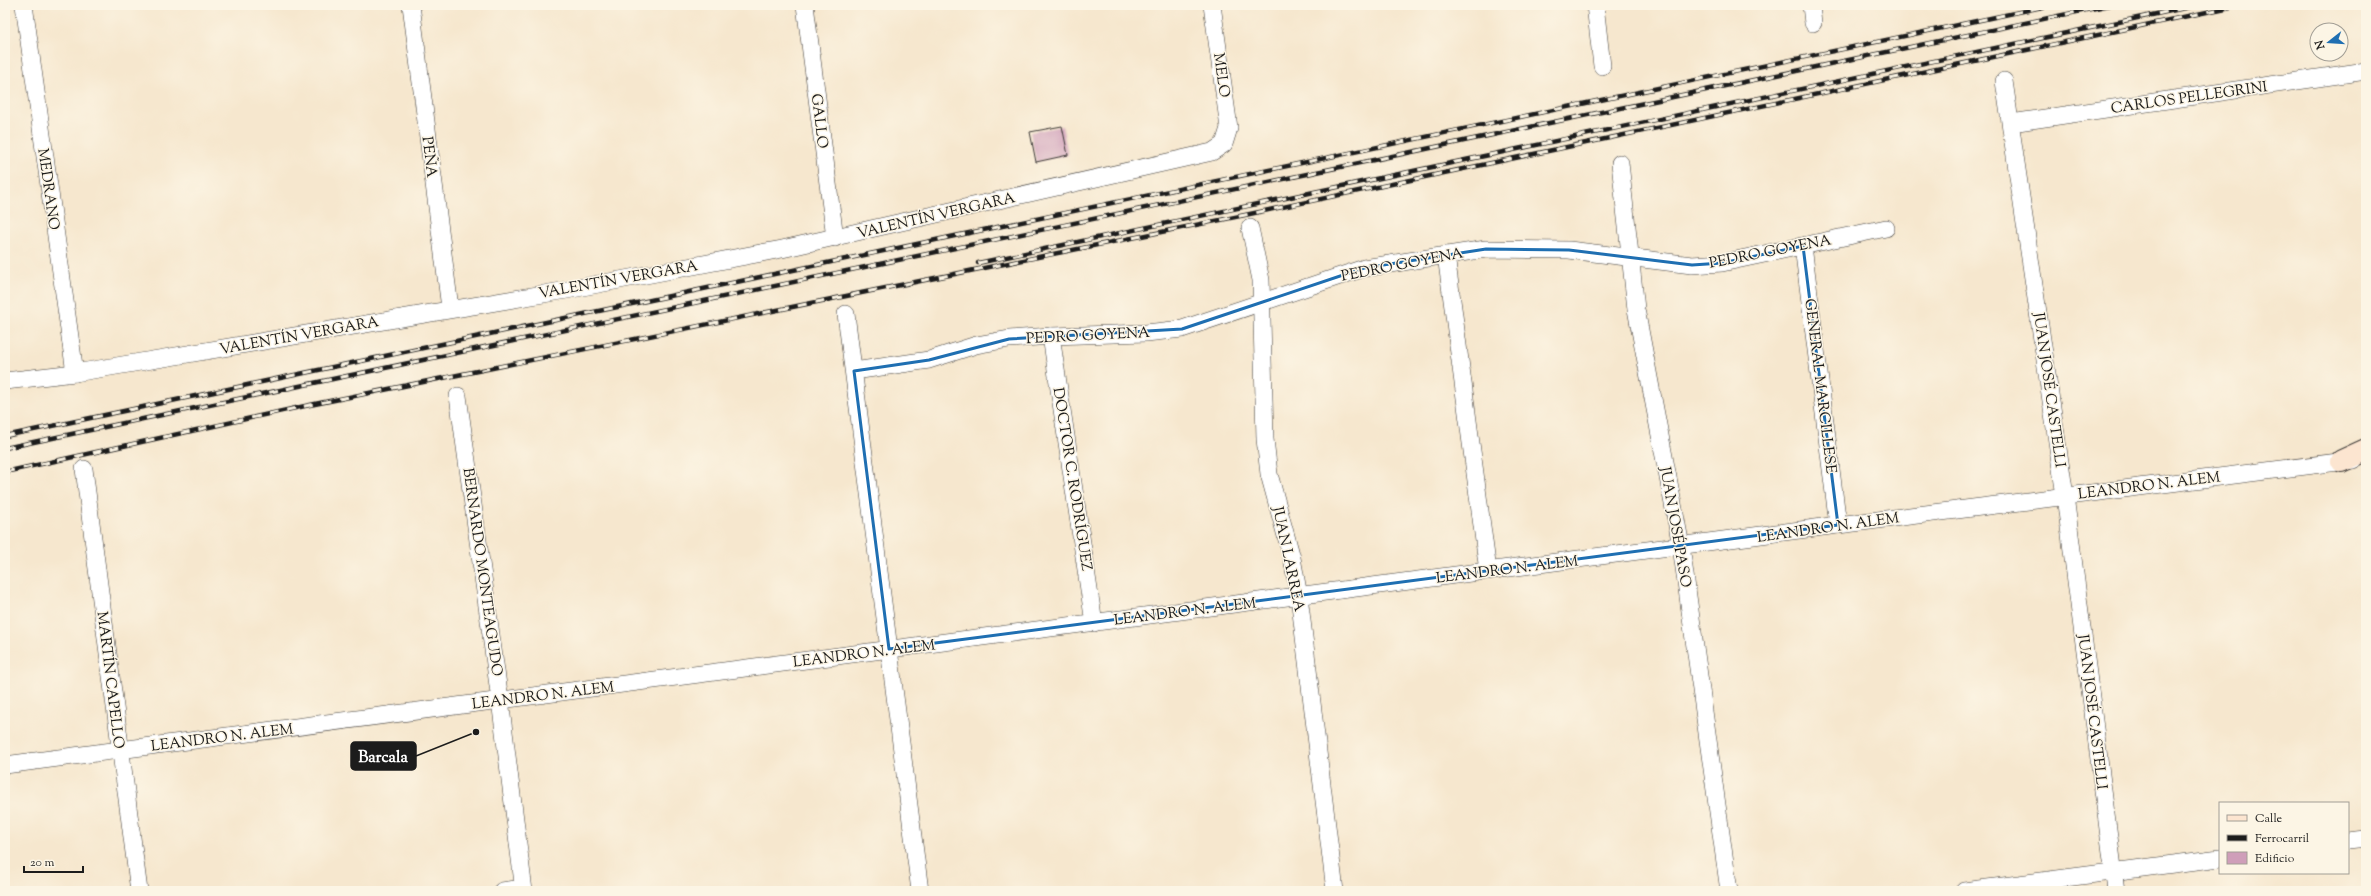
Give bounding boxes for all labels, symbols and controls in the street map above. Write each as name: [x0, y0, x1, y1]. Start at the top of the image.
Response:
north arrow: [2309, 22, 2349, 62]
text: N: [2311, 38, 2330, 52]
street label: MELO: [1207, 52, 1234, 99]
street label: CARLOS PELLEGRINI: [2110, 77, 2269, 120]
street label: GALLO: [805, 92, 832, 150]
street label: PEÑA: [416, 135, 442, 179]
street label: MEDRANO: [31, 147, 64, 232]
street label: VALENTÍN VERGARA: [855, 187, 1018, 245]
street label: PEDRO GOYENA: [1707, 230, 1833, 275]
street label: PEDRO GOYENA: [1339, 243, 1465, 288]
street label: VALENTÍN VERGARA: [537, 255, 700, 305]
street label: GENERAL MARCILLESE: [1798, 298, 1841, 475]
street label: JUAN JOSÉ CASTELLI: [2027, 310, 2071, 469]
street label: VALENTÍN VERGARA: [218, 311, 381, 361]
street label: PEDRO GOYENA: [1026, 323, 1151, 350]
street label: DOCTOR C. RODRÍGUEZ: [1047, 386, 1097, 573]
street label: JUAN JOSÉ PASO: [1653, 464, 1696, 589]
street label: BERNARDO MONTEAGUDO: [456, 467, 507, 678]
street label: LEANDRO N. ALEM: [2077, 467, 2222, 506]
street label: JUAN LARREA: [1266, 504, 1309, 614]
street label: LEANDRO N. ALEM: [1756, 508, 1901, 549]
street label: LEANDRO N. ALEM: [1435, 551, 1580, 590]
street label: LEANDRO N. ALEM: [1113, 593, 1258, 632]
street label: MARTÍN CAPELLO: [91, 610, 129, 750]
street label: JUAN JOSÉ CASTELLI: [2071, 632, 2112, 791]
street label: LEANDRO N. ALEM: [792, 635, 937, 674]
street label: LEANDRO N. ALEM: [471, 677, 616, 716]
street label: LEANDRO N. ALEM: [150, 719, 295, 758]
callout: Barcala: [351, 742, 416, 770]
text: Barcala: [358, 747, 408, 770]
legend: [2219, 802, 2349, 874]
text: Calle: [2255, 810, 2283, 828]
text: Ferrocarril: [2255, 830, 2310, 848]
scale bar: [24, 848, 83, 874]
text: Edificio: [2255, 850, 2295, 868]
text: 20 m: [30, 854, 55, 872]

